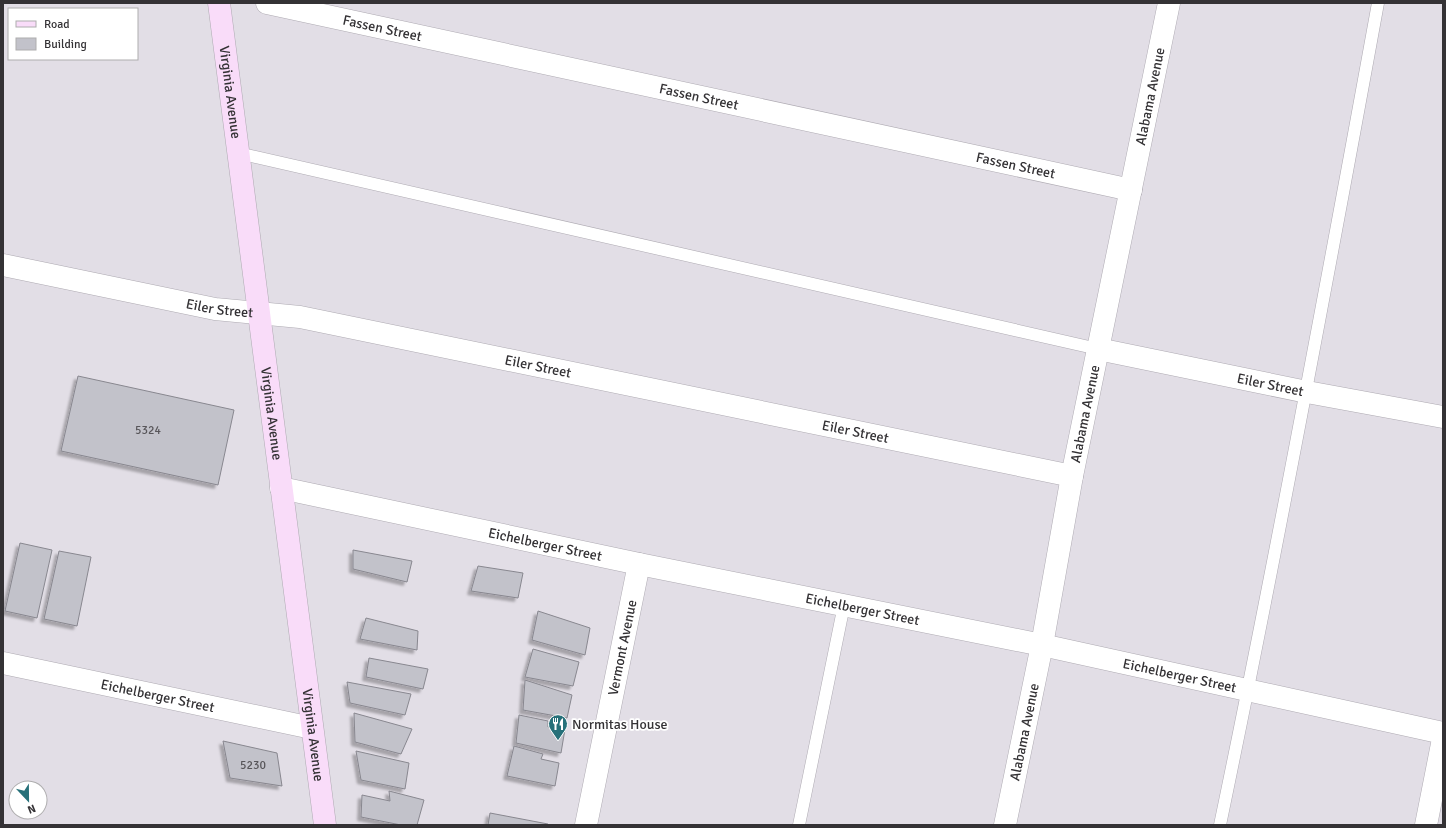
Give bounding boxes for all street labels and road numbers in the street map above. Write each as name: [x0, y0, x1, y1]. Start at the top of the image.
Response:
street label: Fassen Street: [341, 11, 424, 45]
street label: Virginia Avenue: [216, 45, 245, 140]
street label: Alabama Avenue: [1132, 46, 1168, 147]
street label: Fassen Street: [658, 80, 740, 113]
street label: Fassen Street: [975, 148, 1057, 182]
street label: Eiler Street: [185, 295, 254, 321]
street label: Eiler Street: [503, 351, 573, 381]
street label: Alabama Avenue: [1066, 363, 1103, 464]
street label: Virginia Avenue: [258, 366, 286, 461]
street label: Eiler Street: [1236, 369, 1305, 400]
street label: Eiler Street: [821, 416, 890, 447]
street label: Eichelberger Street: [487, 524, 604, 564]
street label: Eichelberger Street: [804, 589, 921, 629]
street label: Vermont Avenue: [604, 598, 640, 697]
street label: Eichelberger Street: [1121, 655, 1238, 696]
street label: Eichelberger Street: [99, 675, 216, 716]
street label: Alabama Avenue: [1006, 682, 1042, 782]
street label: Virginia Avenue: [299, 687, 328, 782]

